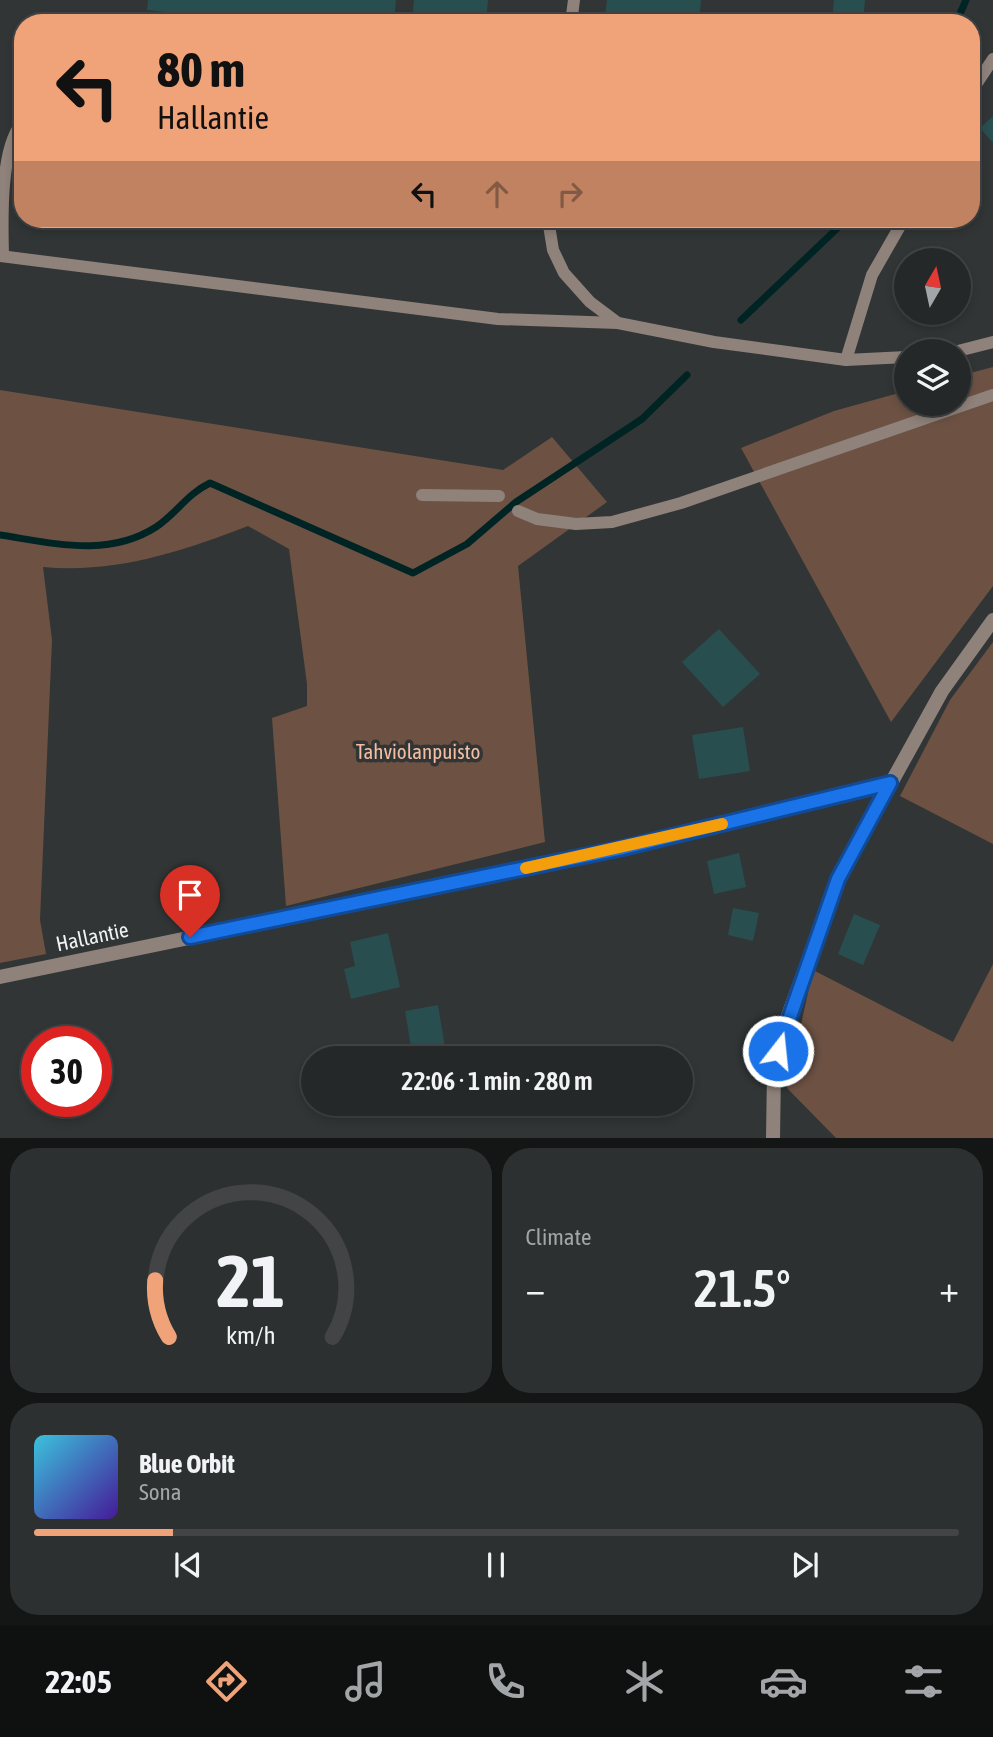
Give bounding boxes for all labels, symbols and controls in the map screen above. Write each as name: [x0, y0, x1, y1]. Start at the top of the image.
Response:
text: 80 m: [157, 41, 245, 97]
icon: left: [42, 42, 133, 133]
text: Hallantie: [157, 99, 269, 136]
icon: left: [405, 175, 443, 213]
icon: ahead: [478, 175, 516, 213]
icon: right: [551, 175, 589, 213]
north arrow: [894, 248, 971, 326]
map controls: [894, 248, 971, 416]
button: layers: [894, 339, 971, 416]
park label: Tahviolanpuisto: [356, 739, 480, 763]
pin: [160, 865, 220, 937]
icon: arrive: [171, 876, 209, 914]
street label: Hallantie: [54, 917, 130, 955]
position arrow: [741, 1014, 815, 1088]
speed limit sign: 30: [21, 1026, 112, 1117]
text: 22:06 · 1 min · 280 m: [401, 1066, 593, 1096]
text: Climate: [526, 1224, 591, 1250]
text: 21: [217, 1239, 285, 1322]
text: 21.5°: [694, 1258, 791, 1318]
text: −: [526, 1267, 545, 1310]
text: +: [939, 1267, 959, 1310]
text: km/h: [226, 1320, 276, 1348]
text: Blue Orbit: [139, 1449, 235, 1479]
text: Sona: [139, 1479, 181, 1505]
icon: previous: [169, 1546, 207, 1584]
icon: pause: [477, 1546, 515, 1584]
icon: next: [786, 1546, 824, 1584]
icon: directions: [202, 1657, 251, 1706]
icon: music: [341, 1657, 390, 1706]
icon: phone: [481, 1657, 530, 1706]
icon: climate: [620, 1657, 669, 1706]
icon: car: [759, 1657, 808, 1706]
icon: filters: [899, 1657, 948, 1706]
text: 22:05: [45, 1663, 112, 1700]

